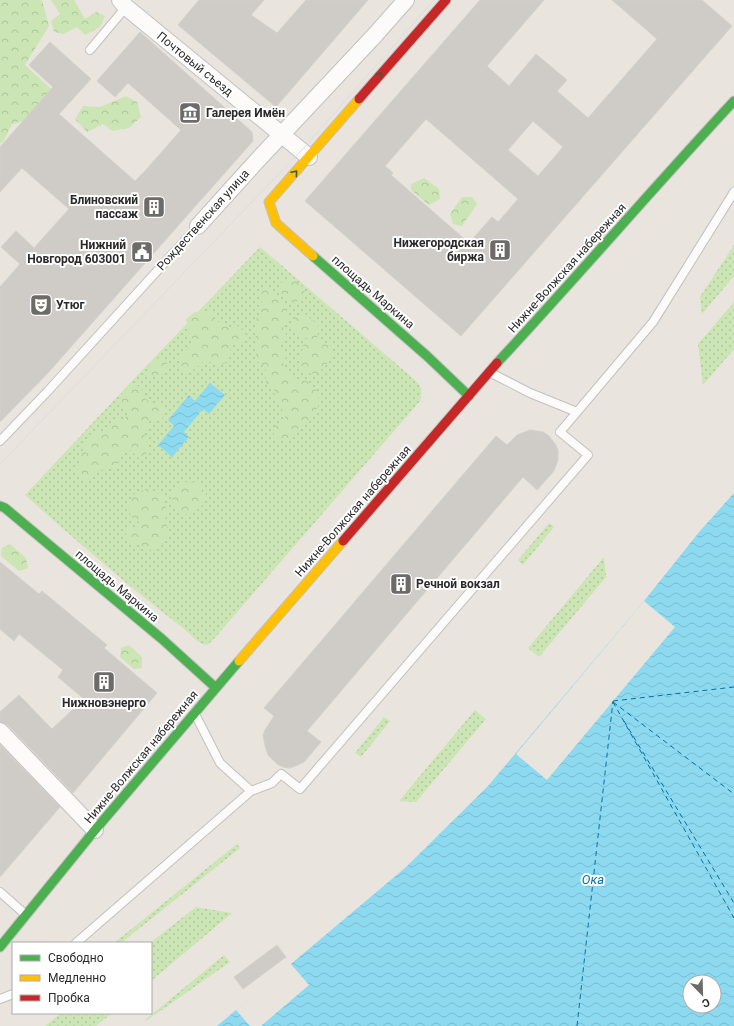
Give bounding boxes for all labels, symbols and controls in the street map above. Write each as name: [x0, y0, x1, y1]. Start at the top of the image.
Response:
street label: Почтовый съезд: [154, 29, 236, 99]
one-way arrow: [376, 72, 383, 80]
museum icon: Галерея Имён: [177, 100, 203, 126]
place label: Галерея Имён: [206, 106, 285, 120]
street label: Рождественская улица: [154, 167, 252, 273]
one-way arrow: [290, 170, 298, 178]
place label: Блиновский пассаж: [70, 193, 139, 221]
building icon: Блиновский пассаж: [141, 194, 167, 220]
street label: Нижне-Волжская набережная: [505, 200, 629, 336]
place label: Нижегородская биржа: [394, 236, 485, 264]
building icon: Нижегородская биржа: [487, 237, 513, 263]
place label: Нижний Новгород 603001: [27, 238, 126, 266]
public building icon: Нижний Новгород 603001: [129, 239, 155, 265]
street label: площадь Маркина: [329, 252, 417, 332]
theatre icon: Утюг: [28, 292, 54, 318]
place label: Утюг: [56, 298, 84, 312]
street label: Нижне-Волжская набережная: [292, 443, 414, 579]
street label: площадь Маркина: [72, 547, 162, 625]
building icon: Речной вокзал: [388, 571, 414, 597]
place label: Речной вокзал: [416, 577, 500, 591]
building icon: Нижновэнерго: [91, 669, 117, 695]
street label: Нижне-Волжская набережная: [81, 688, 201, 826]
place label: Нижновэнерго: [62, 696, 146, 710]
water label: Ока: [582, 872, 604, 887]
legend: [12, 942, 152, 1014]
text: Свободно: [48, 951, 104, 965]
text: Медленно: [48, 971, 106, 985]
north arrow: [682, 974, 722, 1014]
text: Пробка: [48, 991, 90, 1005]
text: С: [700, 995, 712, 1010]

